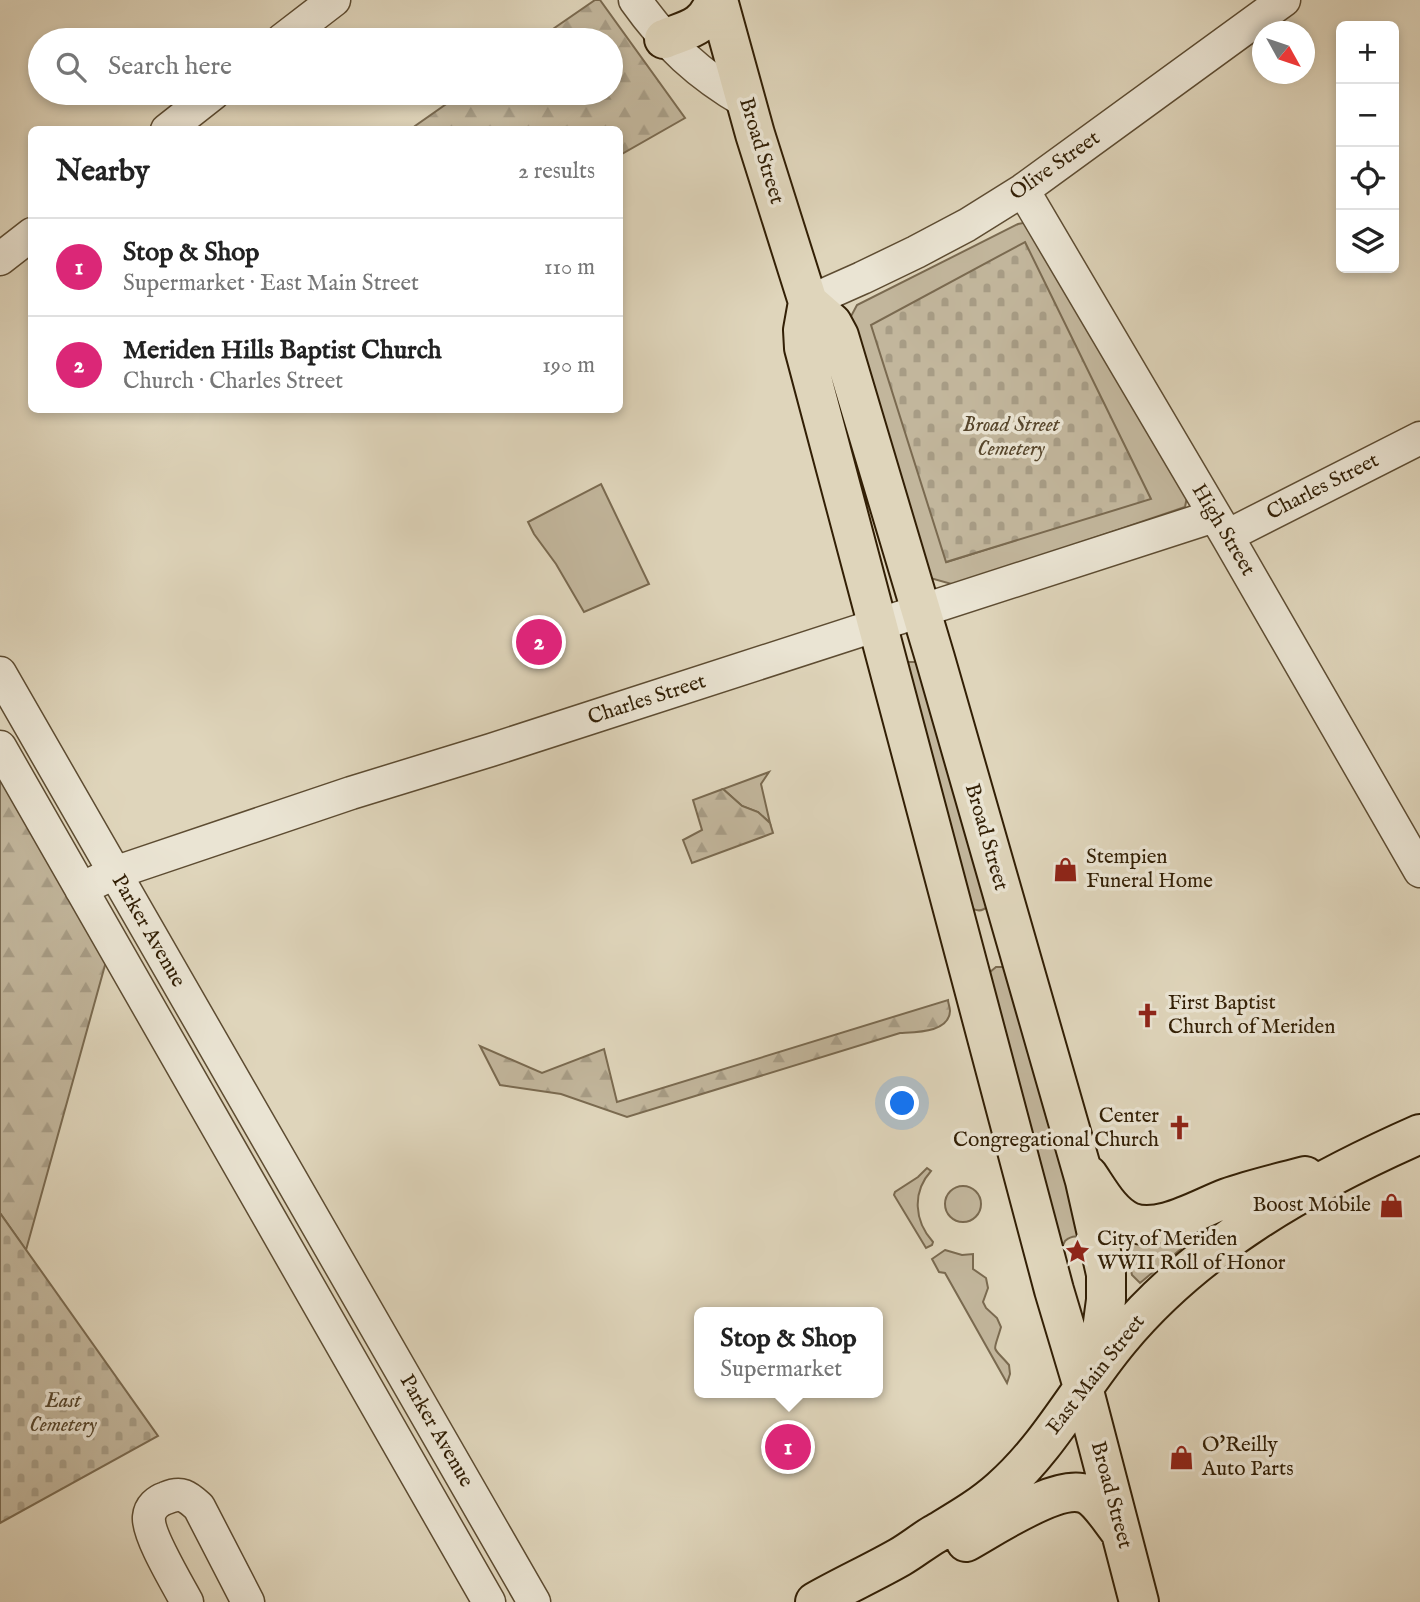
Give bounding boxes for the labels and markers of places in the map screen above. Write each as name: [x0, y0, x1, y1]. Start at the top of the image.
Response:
pin: 2: [516, 616, 562, 668]
place label: Stempien Funeral Home: [1086, 844, 1213, 895]
shop icon: Stempien Funeral Home: [1052, 855, 1080, 883]
place label: First Baptist Church of Meriden: [1168, 990, 1335, 1041]
church icon: First Baptist Church of Meriden: [1134, 1001, 1162, 1029]
place label: Center Congregational Church: [953, 1103, 1159, 1154]
church icon: Center Congregational Church: [1165, 1114, 1193, 1142]
shop icon: Boost Mobile: [1377, 1191, 1405, 1219]
place label: Boost Mobile: [1252, 1192, 1371, 1219]
place label: City of Meriden WWII Roll of Honor: [1097, 1226, 1286, 1277]
place icon: City of Meriden WWII Roll of Honor: [1063, 1237, 1091, 1265]
pin: 1: [765, 1421, 811, 1473]
place label: O'Reilly Auto Parts: [1201, 1432, 1294, 1483]
shop icon: O'Reilly Auto Parts: [1168, 1443, 1196, 1471]

